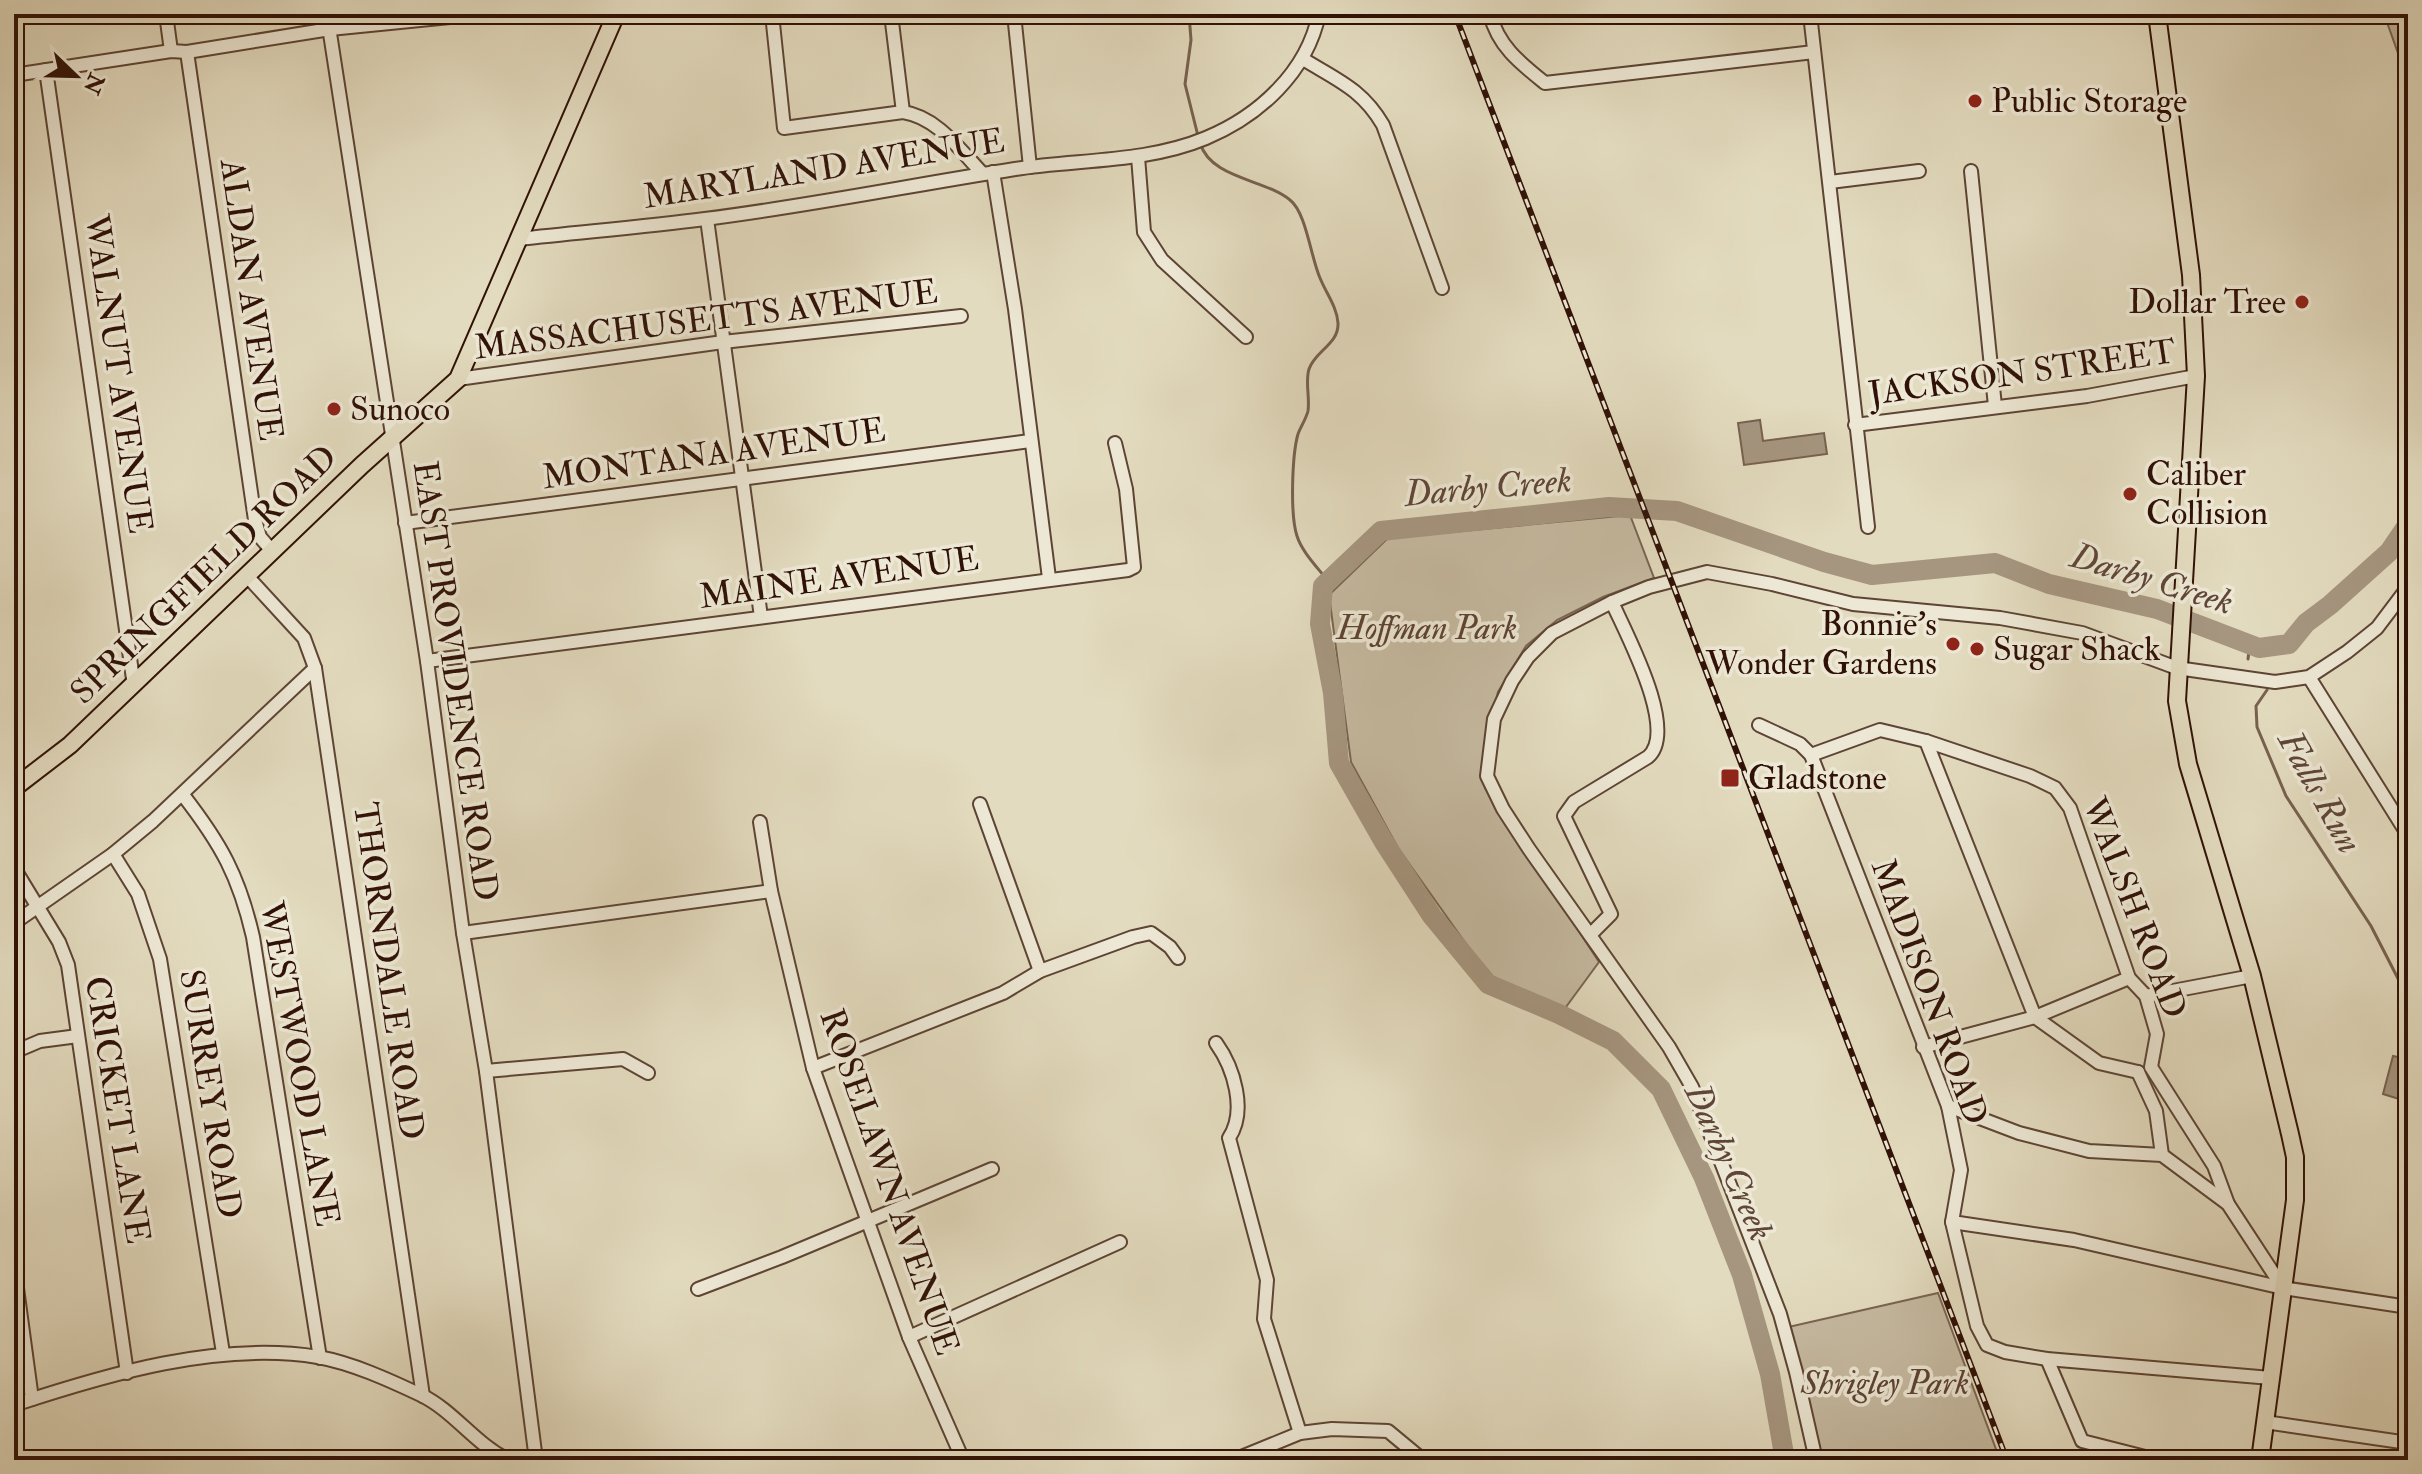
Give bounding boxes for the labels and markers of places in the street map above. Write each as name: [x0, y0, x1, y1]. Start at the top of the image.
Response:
place label: Public Storage: [1991, 80, 2187, 123]
marker: Public Storage: [1966, 92, 1984, 110]
place label: Dollar Tree: [2128, 281, 2286, 324]
marker: Dollar Tree: [2293, 293, 2311, 311]
place label: Sunoco: [350, 388, 450, 431]
marker: Sunoco: [325, 400, 343, 418]
place label: Caliber Collision: [2146, 453, 2268, 535]
marker: Caliber Collision: [2121, 485, 2139, 503]
place label: Bonnie's Wonder Gardens: [1705, 603, 1937, 685]
place label: Sugar Shack: [1993, 628, 2161, 671]
marker: Bonnie's Wonder Gardens: [1944, 635, 1962, 653]
marker: Sugar Shack: [1968, 640, 1986, 658]
place label: Gladstone: [1748, 757, 1887, 800]
marker: Gladstone: [1719, 767, 1741, 789]

